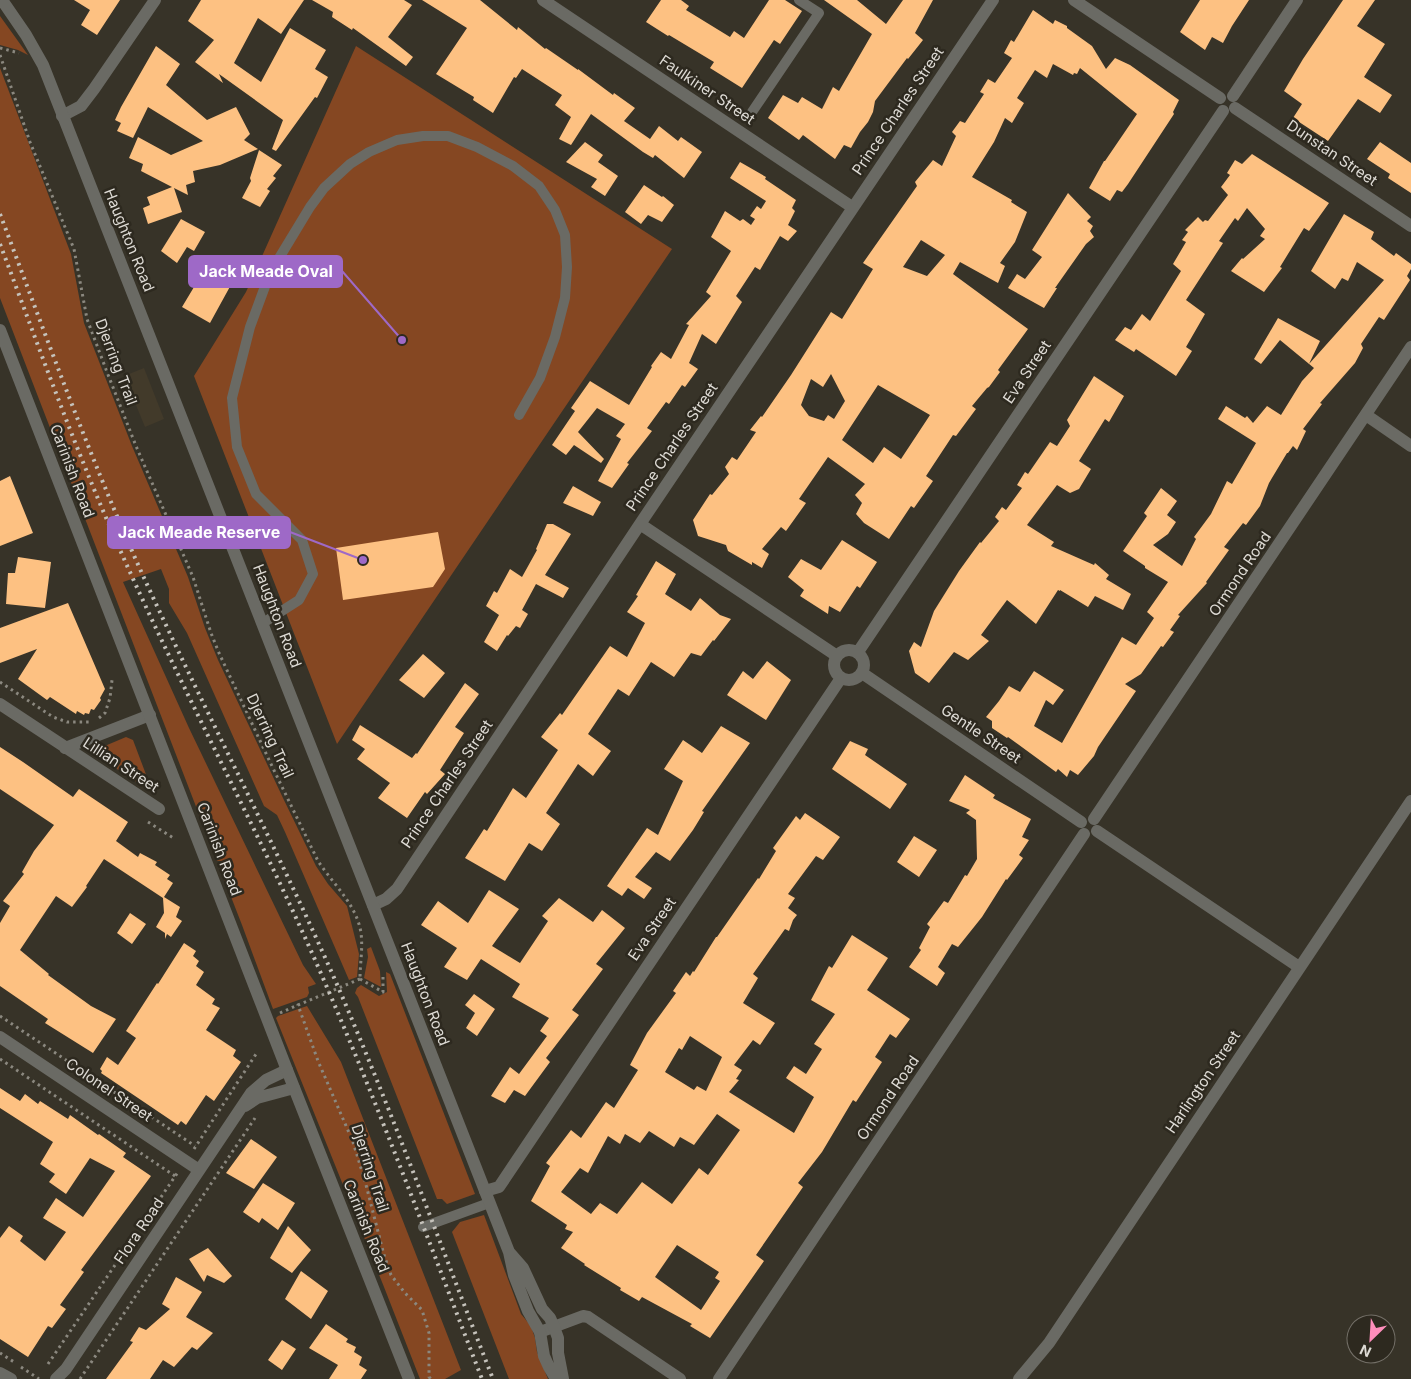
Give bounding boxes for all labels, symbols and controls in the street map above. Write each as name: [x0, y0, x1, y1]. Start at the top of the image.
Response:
street label: Prince Charles Street: [848, 43, 948, 178]
street label: Faulkiner Street: [656, 51, 759, 129]
street label: Dunstan Street: [1283, 115, 1381, 190]
street label: Haughton Road: [100, 185, 159, 294]
callout: Jack Meade Oval: [189, 256, 342, 287]
text: Jack Meade Oval: [199, 261, 333, 281]
street label: Djerring Trail: [91, 316, 142, 408]
street label: Eva Street: [998, 336, 1055, 407]
street label: Prince Charles Street: [622, 379, 722, 514]
street label: Carinish Road: [46, 421, 99, 520]
callout: Jack Meade Reserve: [108, 517, 290, 548]
text: Jack Meade Reserve: [118, 522, 280, 542]
street label: Ormond Road: [1204, 528, 1275, 620]
street label: Haughton Road: [249, 561, 306, 670]
street label: Djerring Trail: [243, 691, 298, 781]
street label: Gentle Street: [938, 700, 1025, 767]
street label: Prince Charles Street: [397, 716, 497, 851]
street label: Lillian Street: [80, 733, 163, 796]
street label: Carinish Road: [193, 799, 246, 898]
street label: Eva Street: [623, 893, 680, 964]
street label: Haughton Road: [397, 939, 454, 1048]
street label: Harlington Street: [1161, 1027, 1244, 1137]
street label: Ormond Road: [852, 1052, 923, 1144]
street label: Colonel Street: [62, 1054, 156, 1126]
street label: Djerring Trail: [347, 1122, 394, 1214]
street label: Carinish Road: [339, 1177, 394, 1275]
street label: Flora Road: [109, 1194, 168, 1268]
north arrow: [1346, 1314, 1396, 1364]
text: N: [1357, 1341, 1374, 1361]

